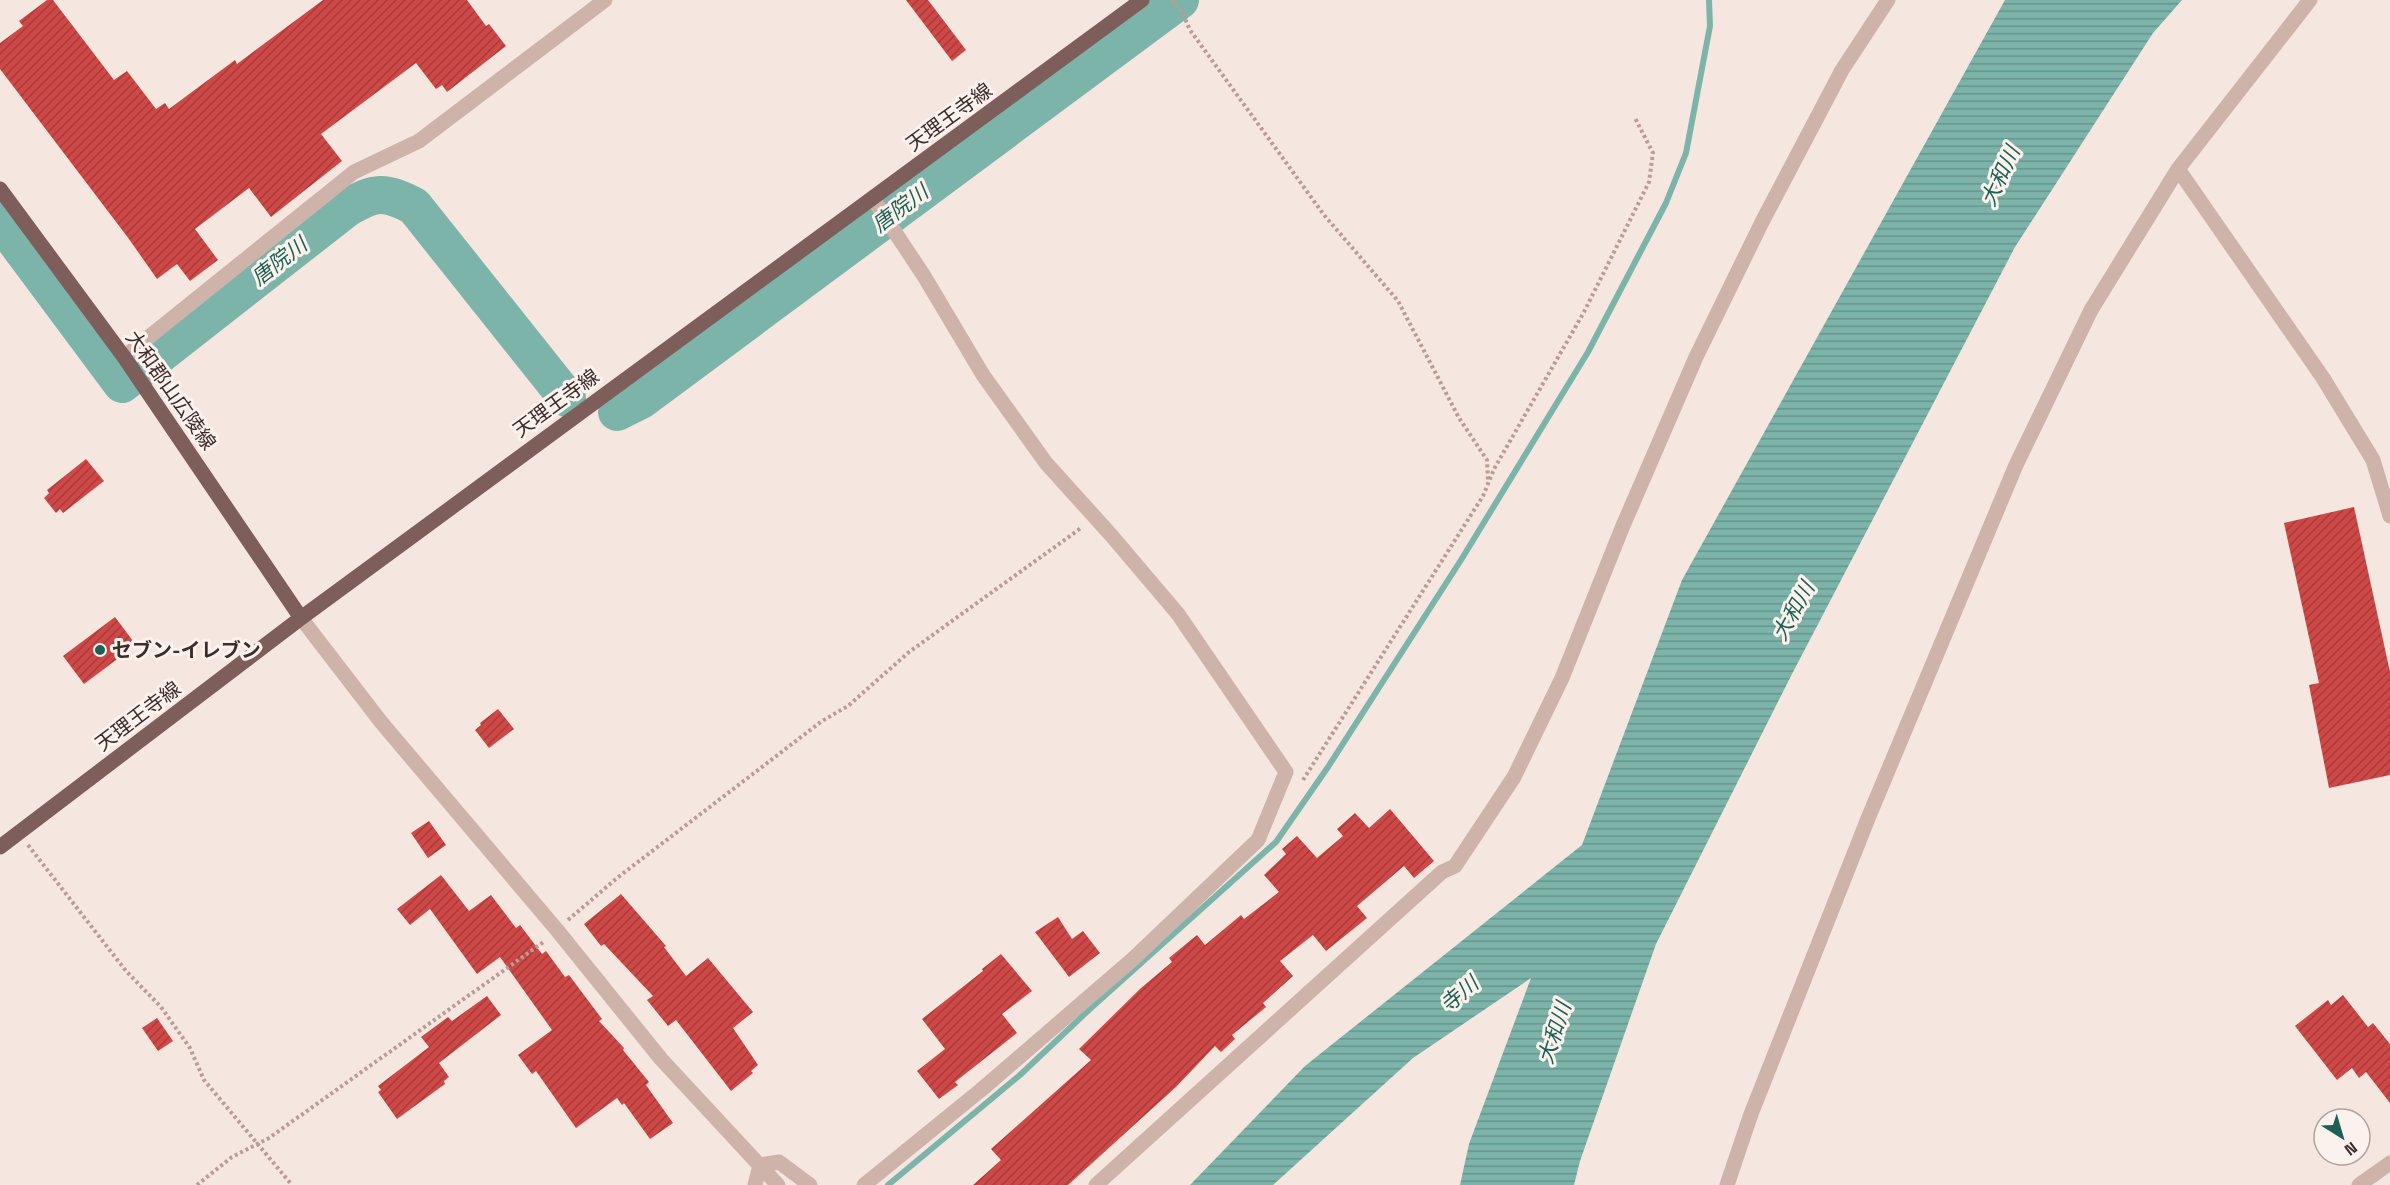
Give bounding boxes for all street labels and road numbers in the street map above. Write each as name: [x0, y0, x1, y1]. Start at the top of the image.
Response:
street label: 天理王寺線: [901, 77, 997, 157]
street label: 大和郡山広陵線: [120, 325, 222, 455]
street label: 天理王寺線: [508, 363, 604, 443]
street label: 天理王寺線: [90, 676, 186, 756]

